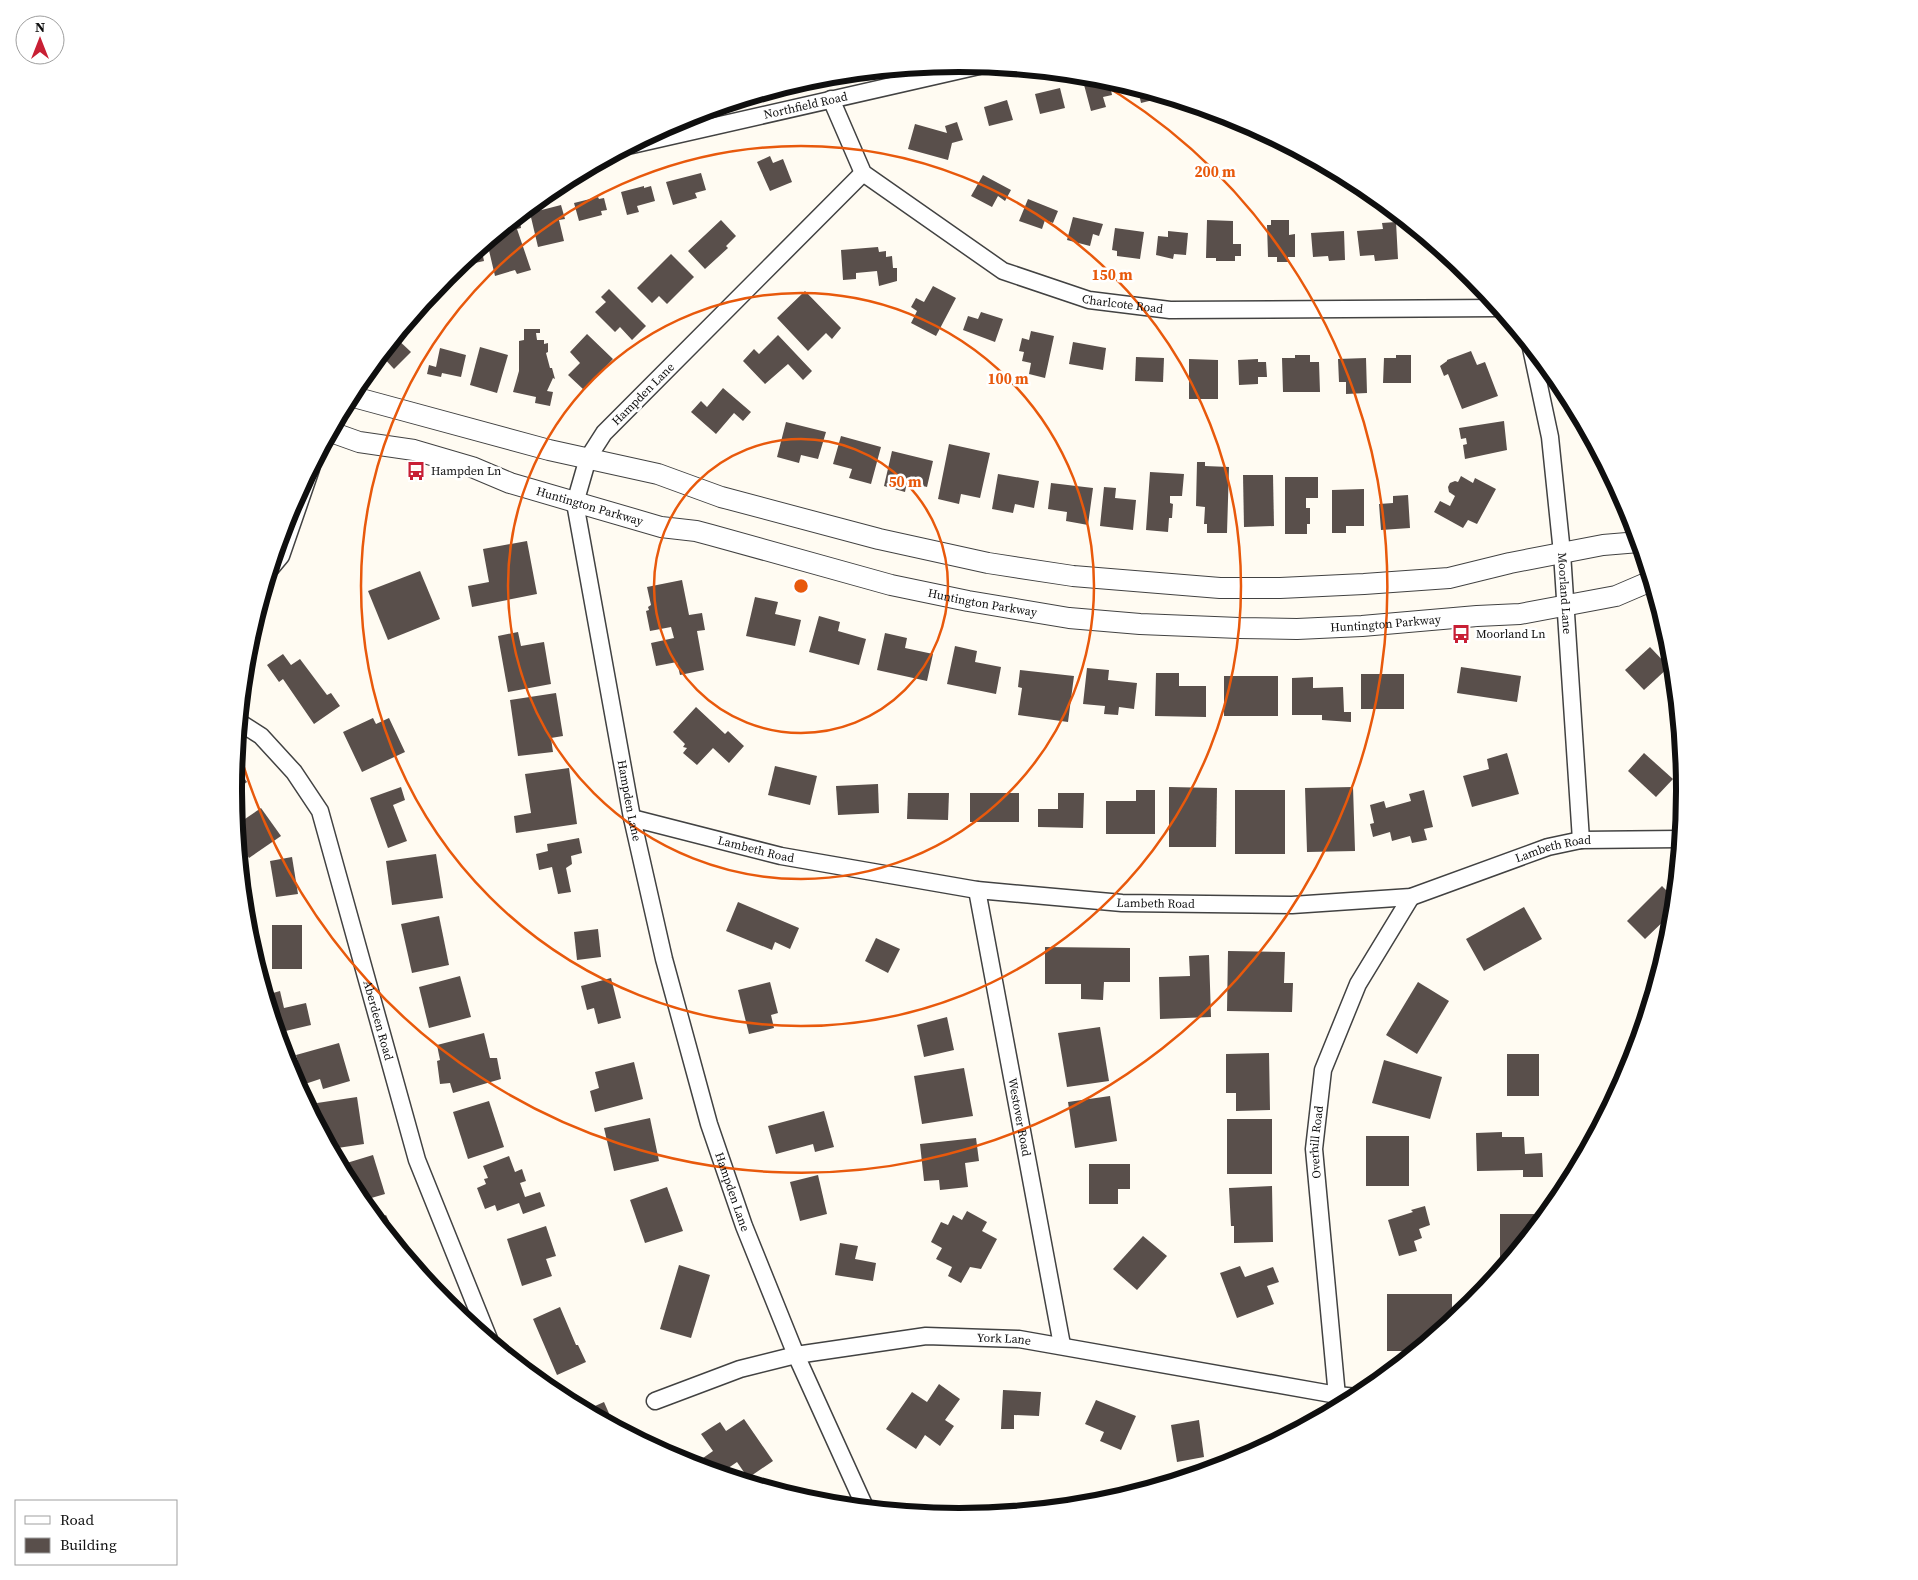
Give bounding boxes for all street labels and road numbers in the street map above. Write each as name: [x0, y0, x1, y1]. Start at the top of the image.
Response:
street label: Northfield Road: [762, 88, 849, 123]
street label: Charlcote Road: [1080, 290, 1164, 317]
street label: Hampden Lane: [608, 359, 678, 429]
street label: Huntington Parkway: [534, 483, 646, 530]
street label: Moorland Lane: [1554, 552, 1575, 635]
street label: Huntington Parkway: [926, 585, 1039, 621]
street label: Huntington Parkway: [1330, 611, 1442, 635]
street label: Hampden Lane: [614, 759, 645, 843]
street label: Lambeth Road: [716, 832, 796, 866]
street label: Lambeth Road: [1513, 832, 1591, 866]
street label: Lambeth Road: [1116, 895, 1195, 912]
street label: Aberdeen Road: [359, 978, 397, 1062]
street label: Westover Road: [1004, 1076, 1035, 1158]
street label: Overhill Road: [1306, 1105, 1327, 1179]
street label: Hampden Lane: [711, 1150, 753, 1234]
street label: York Lane: [977, 1330, 1032, 1349]

